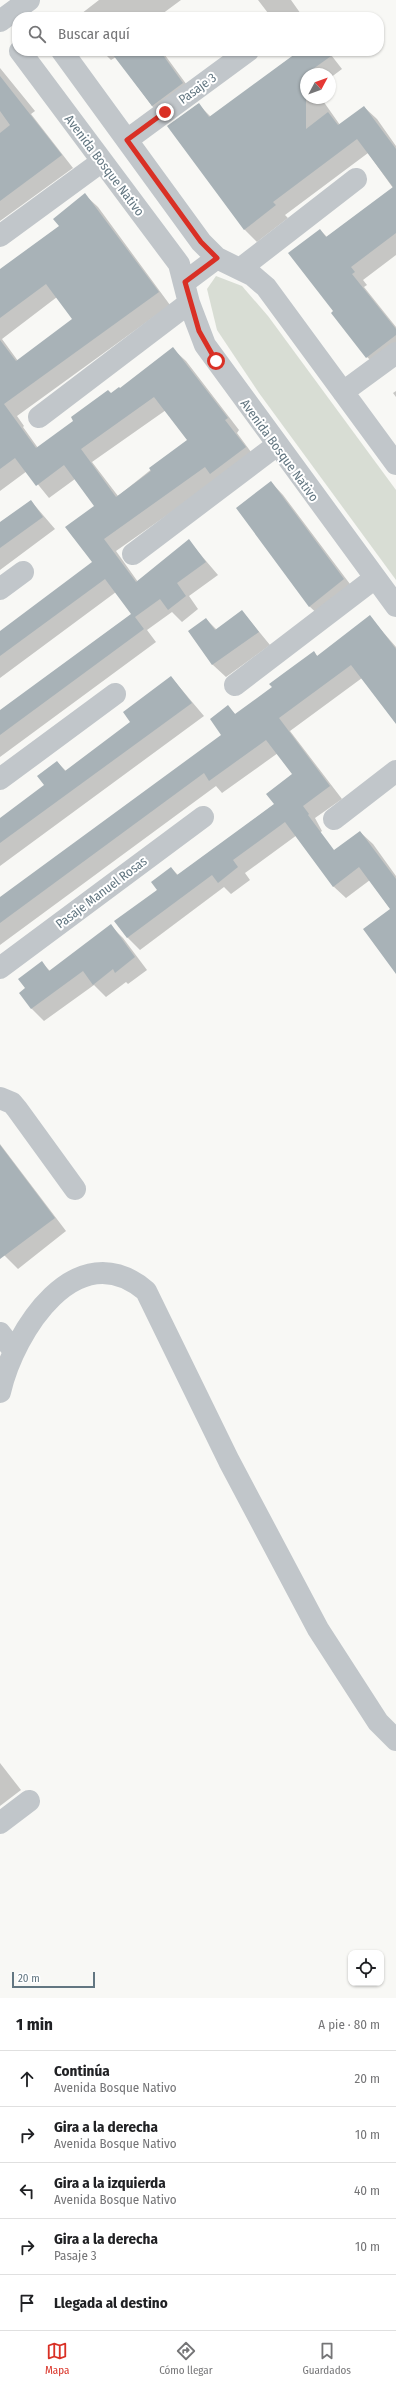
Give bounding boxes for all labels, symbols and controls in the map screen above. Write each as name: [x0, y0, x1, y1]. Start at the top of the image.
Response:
search box: [12, 12, 384, 56]
icon: search: [26, 23, 48, 45]
text: Buscar aquí: [58, 25, 130, 43]
north arrow: [300, 68, 336, 104]
street label: Pasaje 3: [176, 70, 219, 107]
route end: [156, 103, 174, 121]
street label: Avenida Bosque Nativo: [62, 112, 148, 219]
route start: [207, 352, 225, 370]
street label: Avenida Bosque Nativo: [237, 396, 322, 504]
street label: Pasaje Manuel Rosas: [53, 853, 150, 932]
map controls: [348, 1950, 384, 1986]
button: locate: [348, 1950, 384, 1986]
scale bar: [12, 1970, 95, 1989]
text: 20 m: [18, 1972, 40, 1985]
text: 1 min: [16, 2014, 53, 2035]
text: A pie · 80 m: [318, 2017, 380, 2032]
text: Continúa: [54, 2062, 110, 2080]
icon: ahead: [16, 2068, 38, 2090]
text: 20 m: [354, 2071, 380, 2086]
text: Avenida Bosque Nativo: [54, 2080, 177, 2095]
text: Gira a la derecha: [54, 2118, 158, 2136]
icon: right: [16, 2124, 38, 2146]
text: 10 m: [355, 2127, 380, 2142]
text: Avenida Bosque Nativo: [54, 2136, 177, 2151]
text: Gira a la izquierda: [54, 2174, 166, 2192]
icon: left: [16, 2180, 38, 2202]
text: 40 m: [354, 2183, 380, 2198]
text: Avenida Bosque Nativo: [54, 2192, 177, 2207]
text: Gira a la derecha: [54, 2230, 158, 2248]
icon: right: [16, 2236, 38, 2258]
text: 10 m: [355, 2239, 380, 2254]
text: Pasaje 3: [54, 2248, 97, 2263]
icon: arrive: [16, 2292, 38, 2314]
text: Llegada al destino: [54, 2294, 168, 2312]
tab: Mapa: [45, 2340, 69, 2377]
tab: Cómo llegar: [159, 2340, 213, 2377]
tab: Guardados: [302, 2340, 351, 2377]

